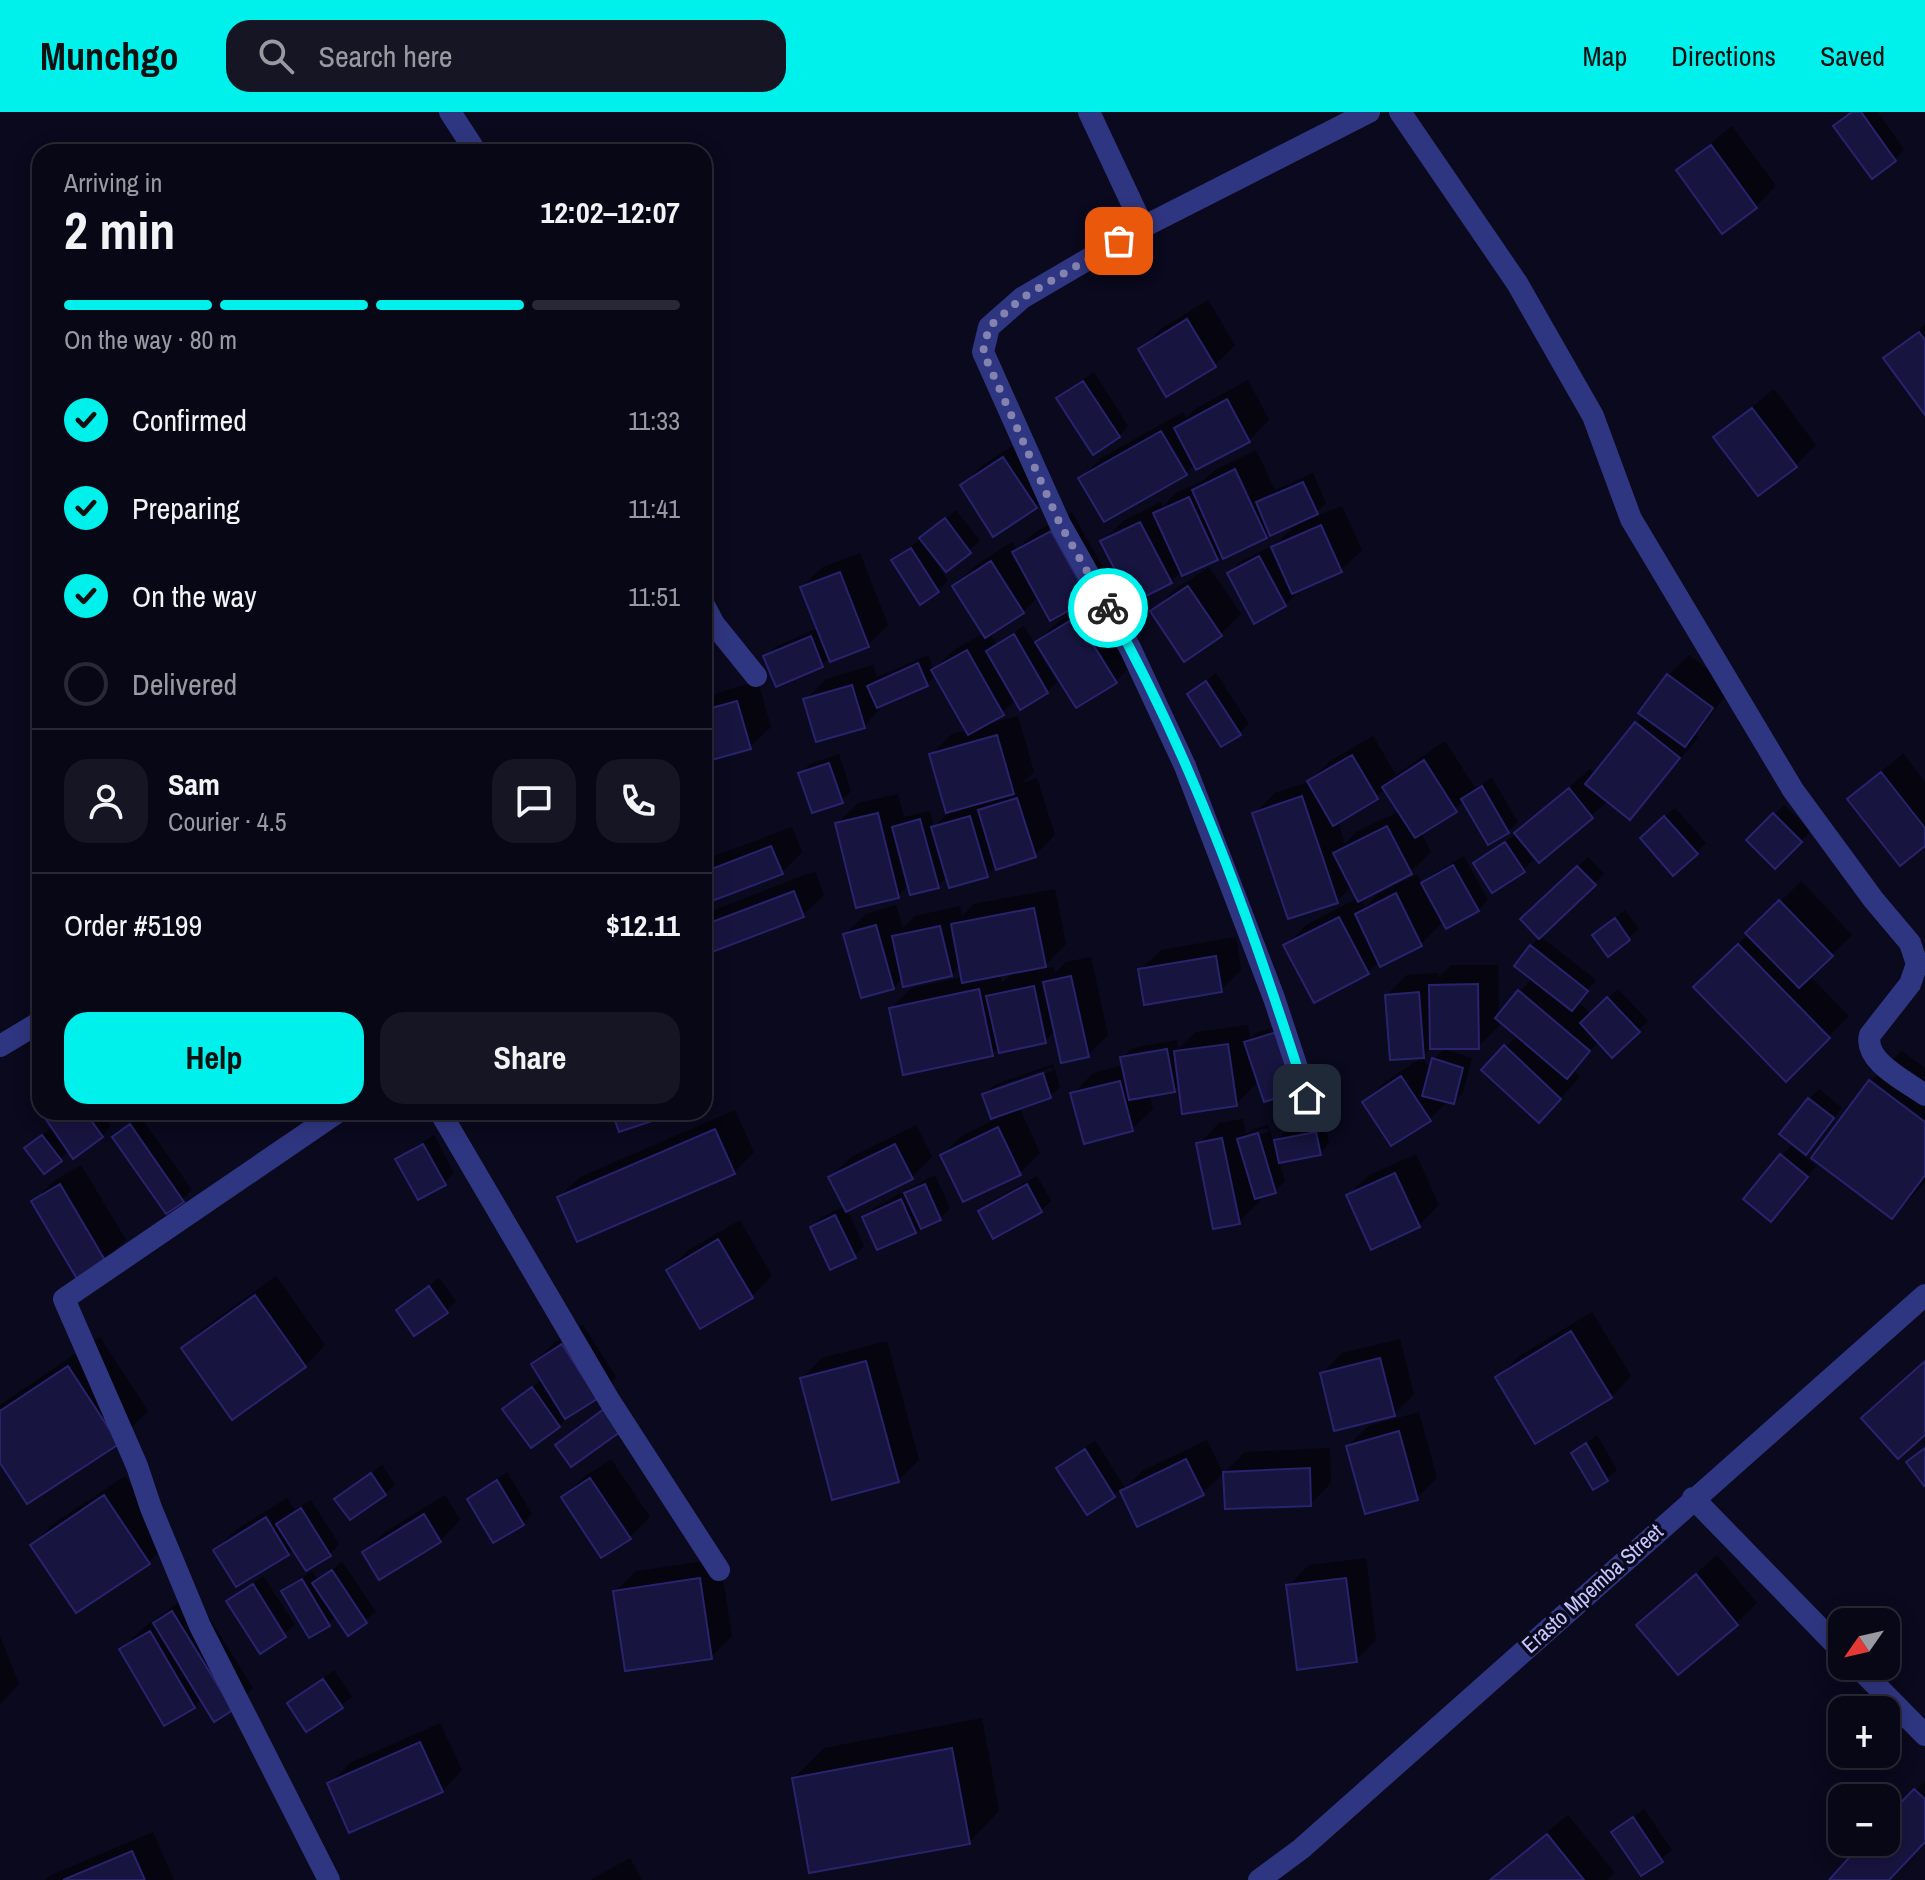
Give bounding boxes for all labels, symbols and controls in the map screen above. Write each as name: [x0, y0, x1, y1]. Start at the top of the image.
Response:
search box: [226, 20, 786, 92]
text: Munchgo: [40, 31, 178, 82]
icon: search: [254, 34, 298, 78]
text: Search here: [318, 36, 453, 76]
text: Map: [1583, 37, 1627, 75]
text: Directions: [1671, 37, 1776, 75]
text: Saved: [1820, 37, 1885, 75]
text: Arriving in: [64, 165, 162, 200]
text: 12:02–12:07: [541, 192, 680, 232]
text: 2 min: [64, 195, 175, 265]
pin: [1085, 207, 1153, 275]
icon: bag: [1097, 219, 1141, 263]
text: On the way · 80 m: [64, 322, 237, 357]
icon: check: [64, 398, 108, 442]
text: Confirmed: [132, 400, 247, 440]
text: 11:33: [628, 403, 680, 438]
icon: check: [64, 486, 108, 530]
text: Preparing: [132, 488, 240, 528]
text: 11:41: [628, 491, 680, 526]
courier: [1068, 568, 1148, 648]
icon: check: [64, 574, 108, 618]
text: On the way: [132, 576, 256, 616]
text: 11:51: [628, 579, 680, 614]
icon: bike: [1086, 586, 1130, 630]
text: Delivered: [132, 664, 237, 704]
button: person: [64, 759, 148, 843]
button: chat: [492, 759, 576, 843]
button: phone: [596, 759, 680, 843]
text: Sam: [168, 764, 220, 804]
text: Courier · 4.5: [168, 804, 287, 839]
text: Order #5199: [64, 905, 202, 945]
text: $12.11: [606, 905, 680, 945]
button: Help: [64, 1012, 364, 1104]
button: Share: [380, 1012, 680, 1104]
pin: [1273, 1064, 1341, 1132]
icon: home: [1285, 1076, 1329, 1120]
street label: Erasto Mpemba Street: [1515, 1516, 1669, 1660]
north arrow: [1828, 1608, 1900, 1680]
map controls: [1828, 1608, 1900, 1856]
button: +: [1828, 1696, 1900, 1768]
button: −: [1828, 1784, 1900, 1856]

